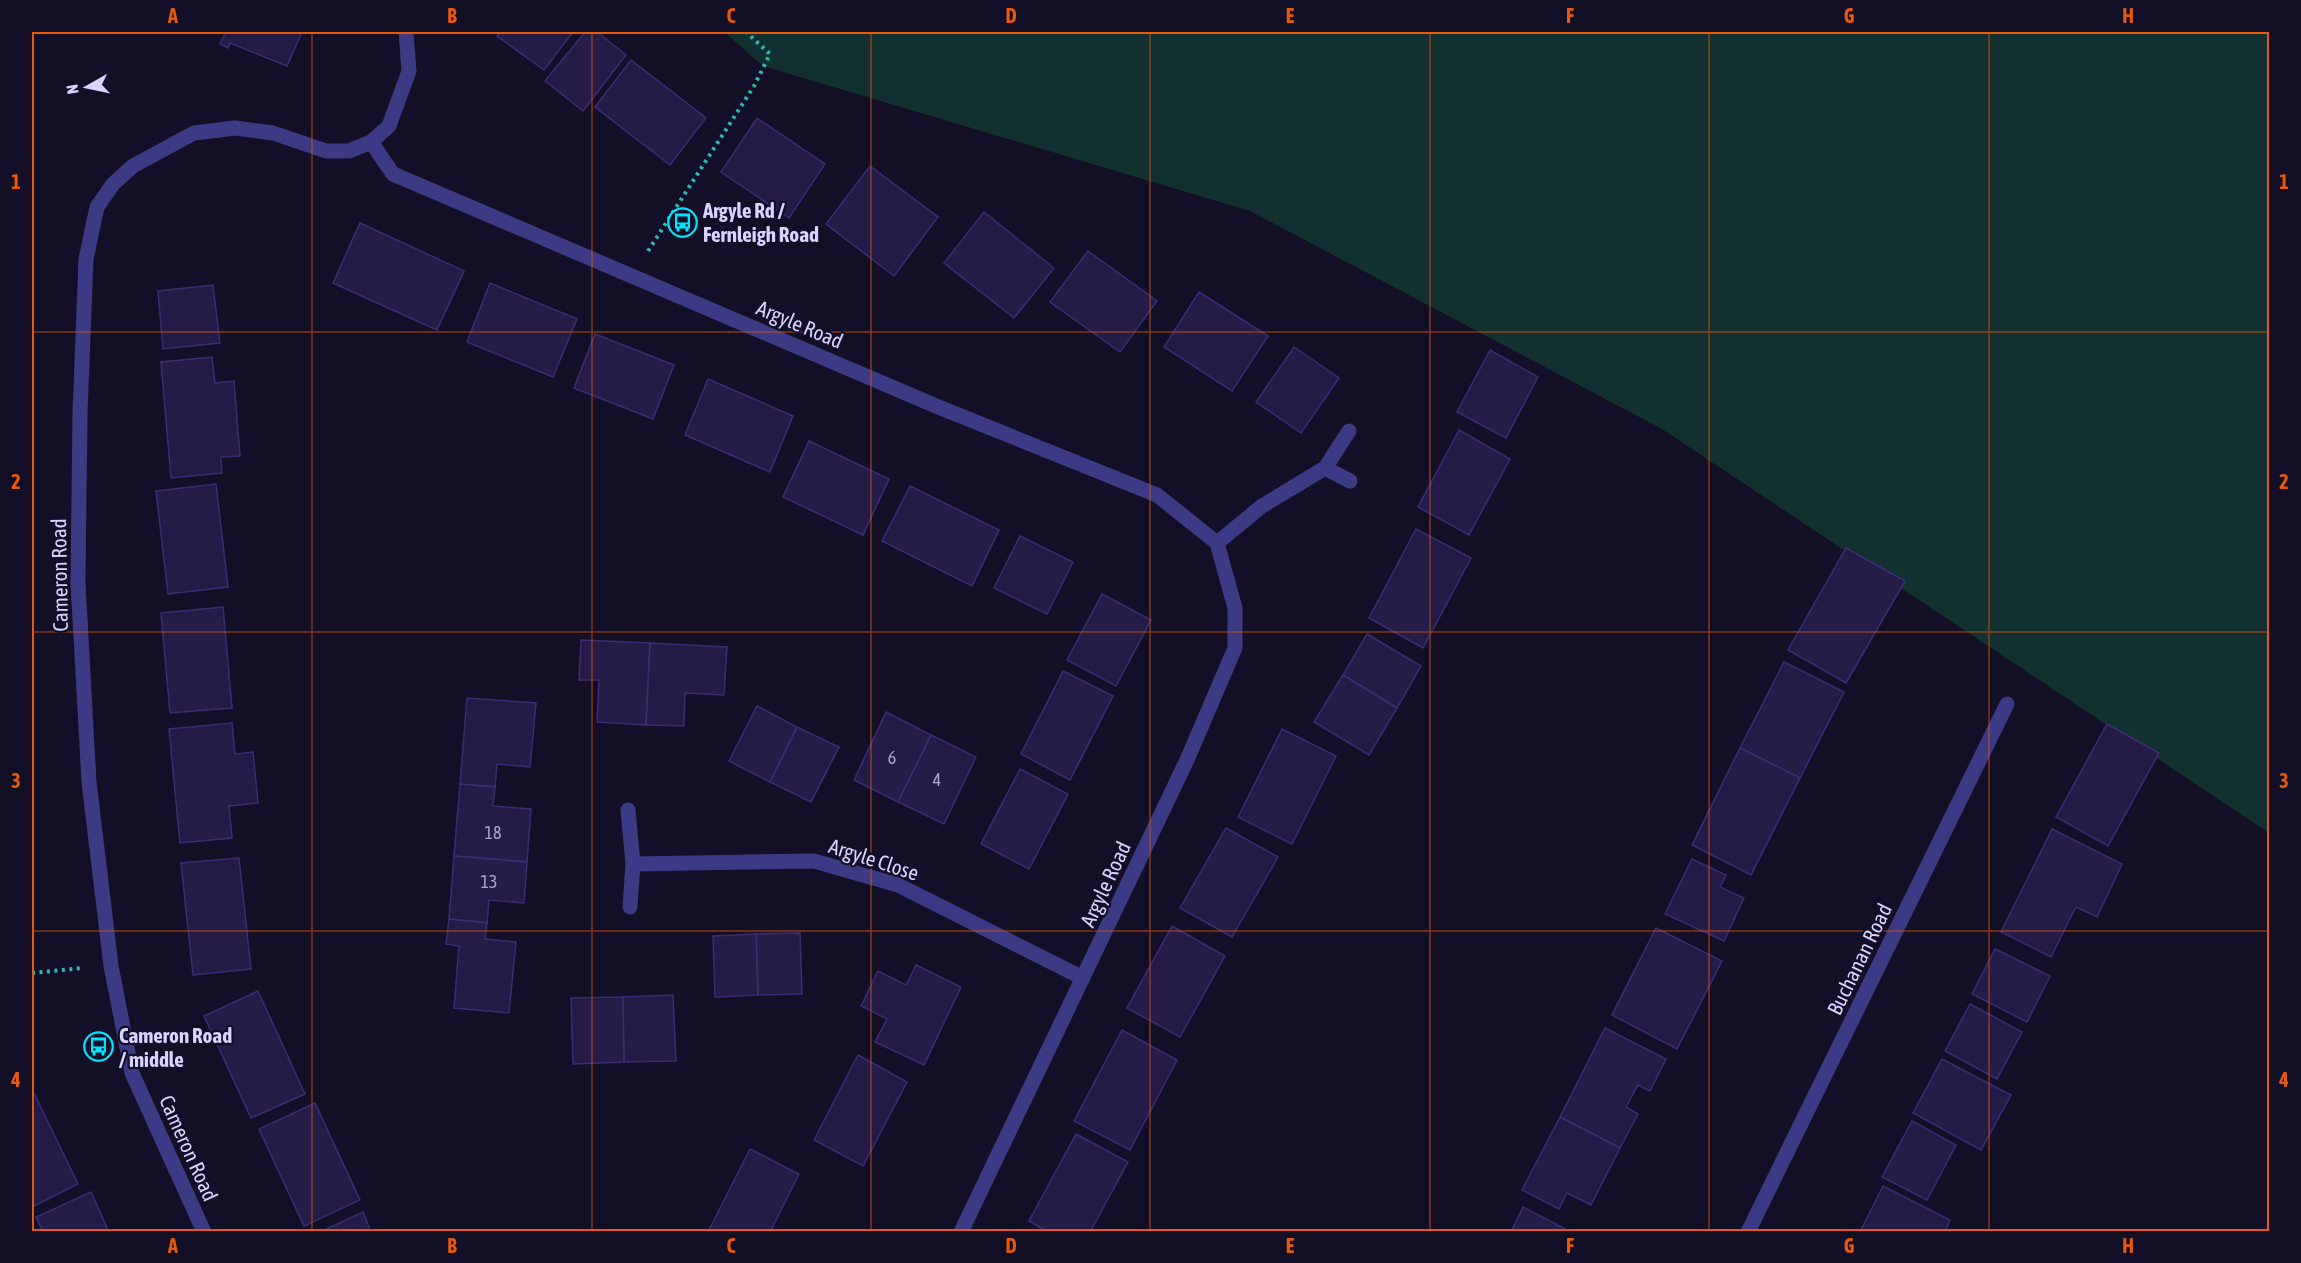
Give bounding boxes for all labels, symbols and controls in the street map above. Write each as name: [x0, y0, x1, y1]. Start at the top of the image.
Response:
text: A: [167, 4, 178, 27]
text: B: [447, 4, 457, 27]
text: C: [727, 4, 736, 27]
text: D: [1005, 4, 1017, 27]
text: E: [1286, 4, 1295, 27]
text: F: [1566, 4, 1574, 27]
text: G: [1844, 4, 1855, 27]
text: H: [2122, 4, 2134, 27]
north arrow: [57, 57, 117, 117]
text: N: [63, 83, 82, 95]
text: 1: [11, 170, 21, 193]
text: 1: [2279, 170, 2289, 193]
place label: Argyle Rd / Fernleigh Road: [702, 198, 819, 246]
bus stop icon: Argyle Rd / Fernleigh Road: [666, 206, 698, 238]
street label: Argyle Road: [753, 295, 847, 353]
text: 2: [11, 470, 21, 493]
text: 2: [2279, 470, 2289, 493]
street label: Cameron Road: [46, 518, 72, 632]
house number: 6: [888, 747, 896, 768]
text: 3: [11, 769, 21, 792]
house number: 4: [933, 769, 941, 790]
text: 3: [2279, 769, 2289, 792]
house number: 18: [485, 822, 501, 843]
street label: Argyle Close: [826, 833, 922, 885]
street label: Argyle Road: [1075, 838, 1135, 930]
house number: 13: [481, 871, 497, 892]
street label: Buchanan Road: [1822, 899, 1896, 1019]
place label: Cameron Road / middle: [119, 1023, 232, 1071]
bus stop icon: Cameron Road / middle: [82, 1031, 114, 1063]
text: 4: [10, 1068, 21, 1091]
text: 4: [2278, 1068, 2289, 1091]
street label: Cameron Road: [155, 1091, 223, 1205]
text: A: [167, 1234, 178, 1257]
text: B: [447, 1234, 457, 1257]
text: C: [727, 1234, 736, 1257]
text: D: [1005, 1234, 1017, 1257]
text: E: [1286, 1234, 1295, 1257]
text: F: [1566, 1234, 1574, 1257]
text: G: [1844, 1234, 1855, 1257]
text: H: [2122, 1234, 2134, 1257]

